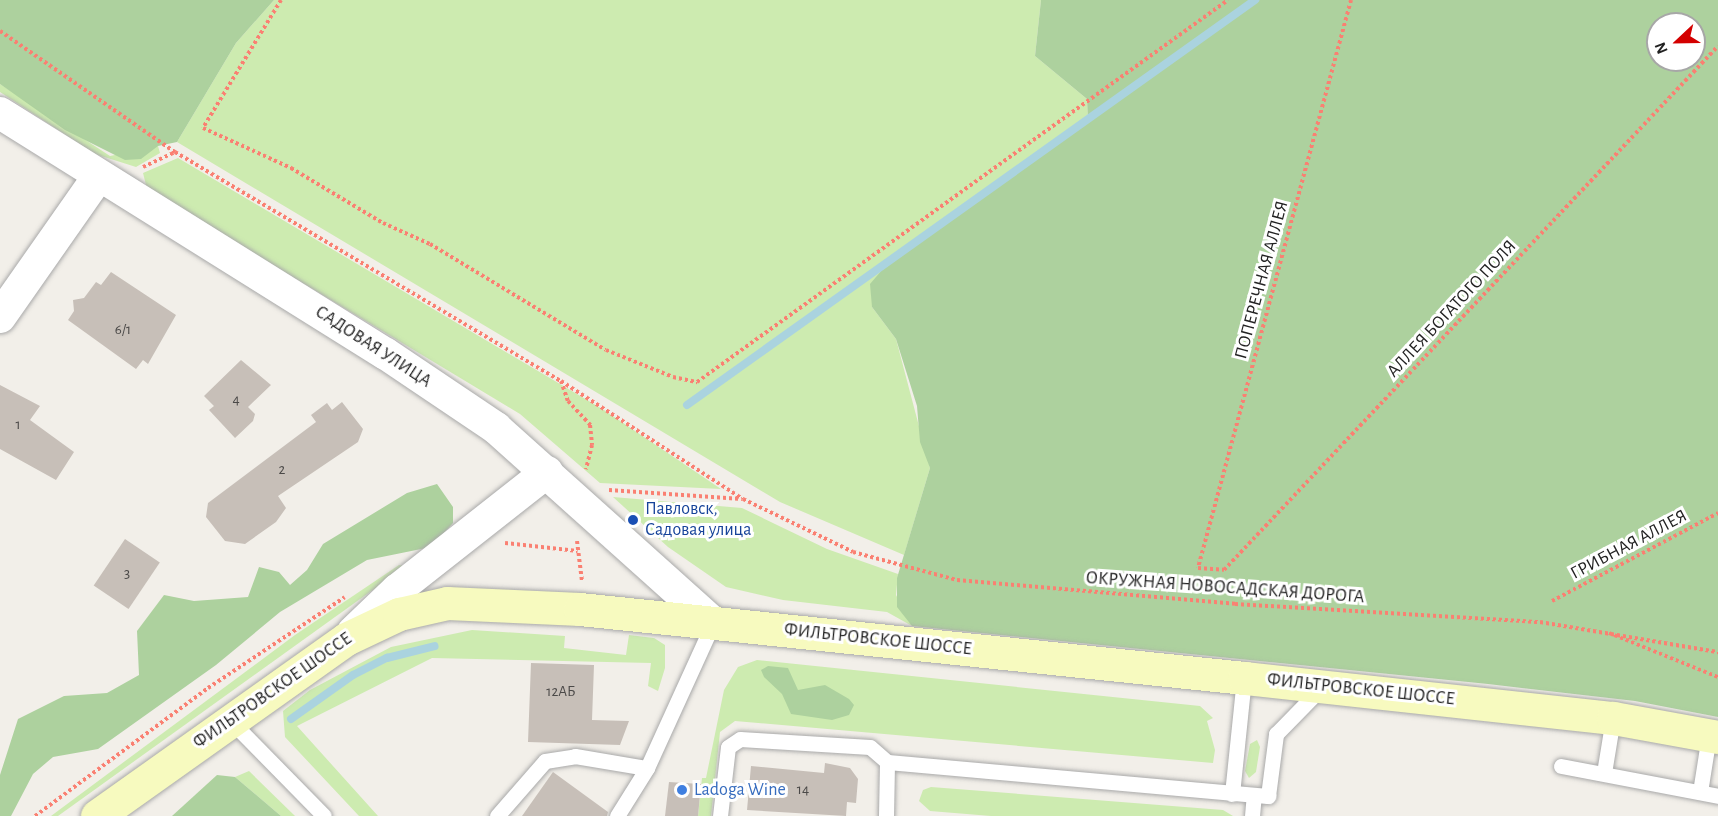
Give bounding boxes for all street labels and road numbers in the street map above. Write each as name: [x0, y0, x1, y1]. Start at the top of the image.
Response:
street label: ПОПЕРЕЧНАЯ АЛЛЕЯ: [1230, 198, 1294, 362]
street label: АЛЛЕЯ БОГАТОГО ПОЛЯ: [1383, 236, 1521, 382]
street label: САДОВАЯ УЛИЦА: [311, 301, 435, 393]
street label: ГРИБНАЯ АЛЛЕЯ: [1567, 505, 1691, 585]
street label: ОКРУЖНАЯ НОВОСАДСКАЯ ДОРОГА: [1085, 567, 1365, 609]
street label: ФИЛЬТРОВСКОЕ ШОССЕ: [783, 619, 973, 661]
street label: ФИЛЬТРОВСКОЕ ШОССЕ: [190, 628, 356, 754]
street label: ФИЛЬТРОВСКОЕ ШОССЕ: [1266, 669, 1456, 711]

